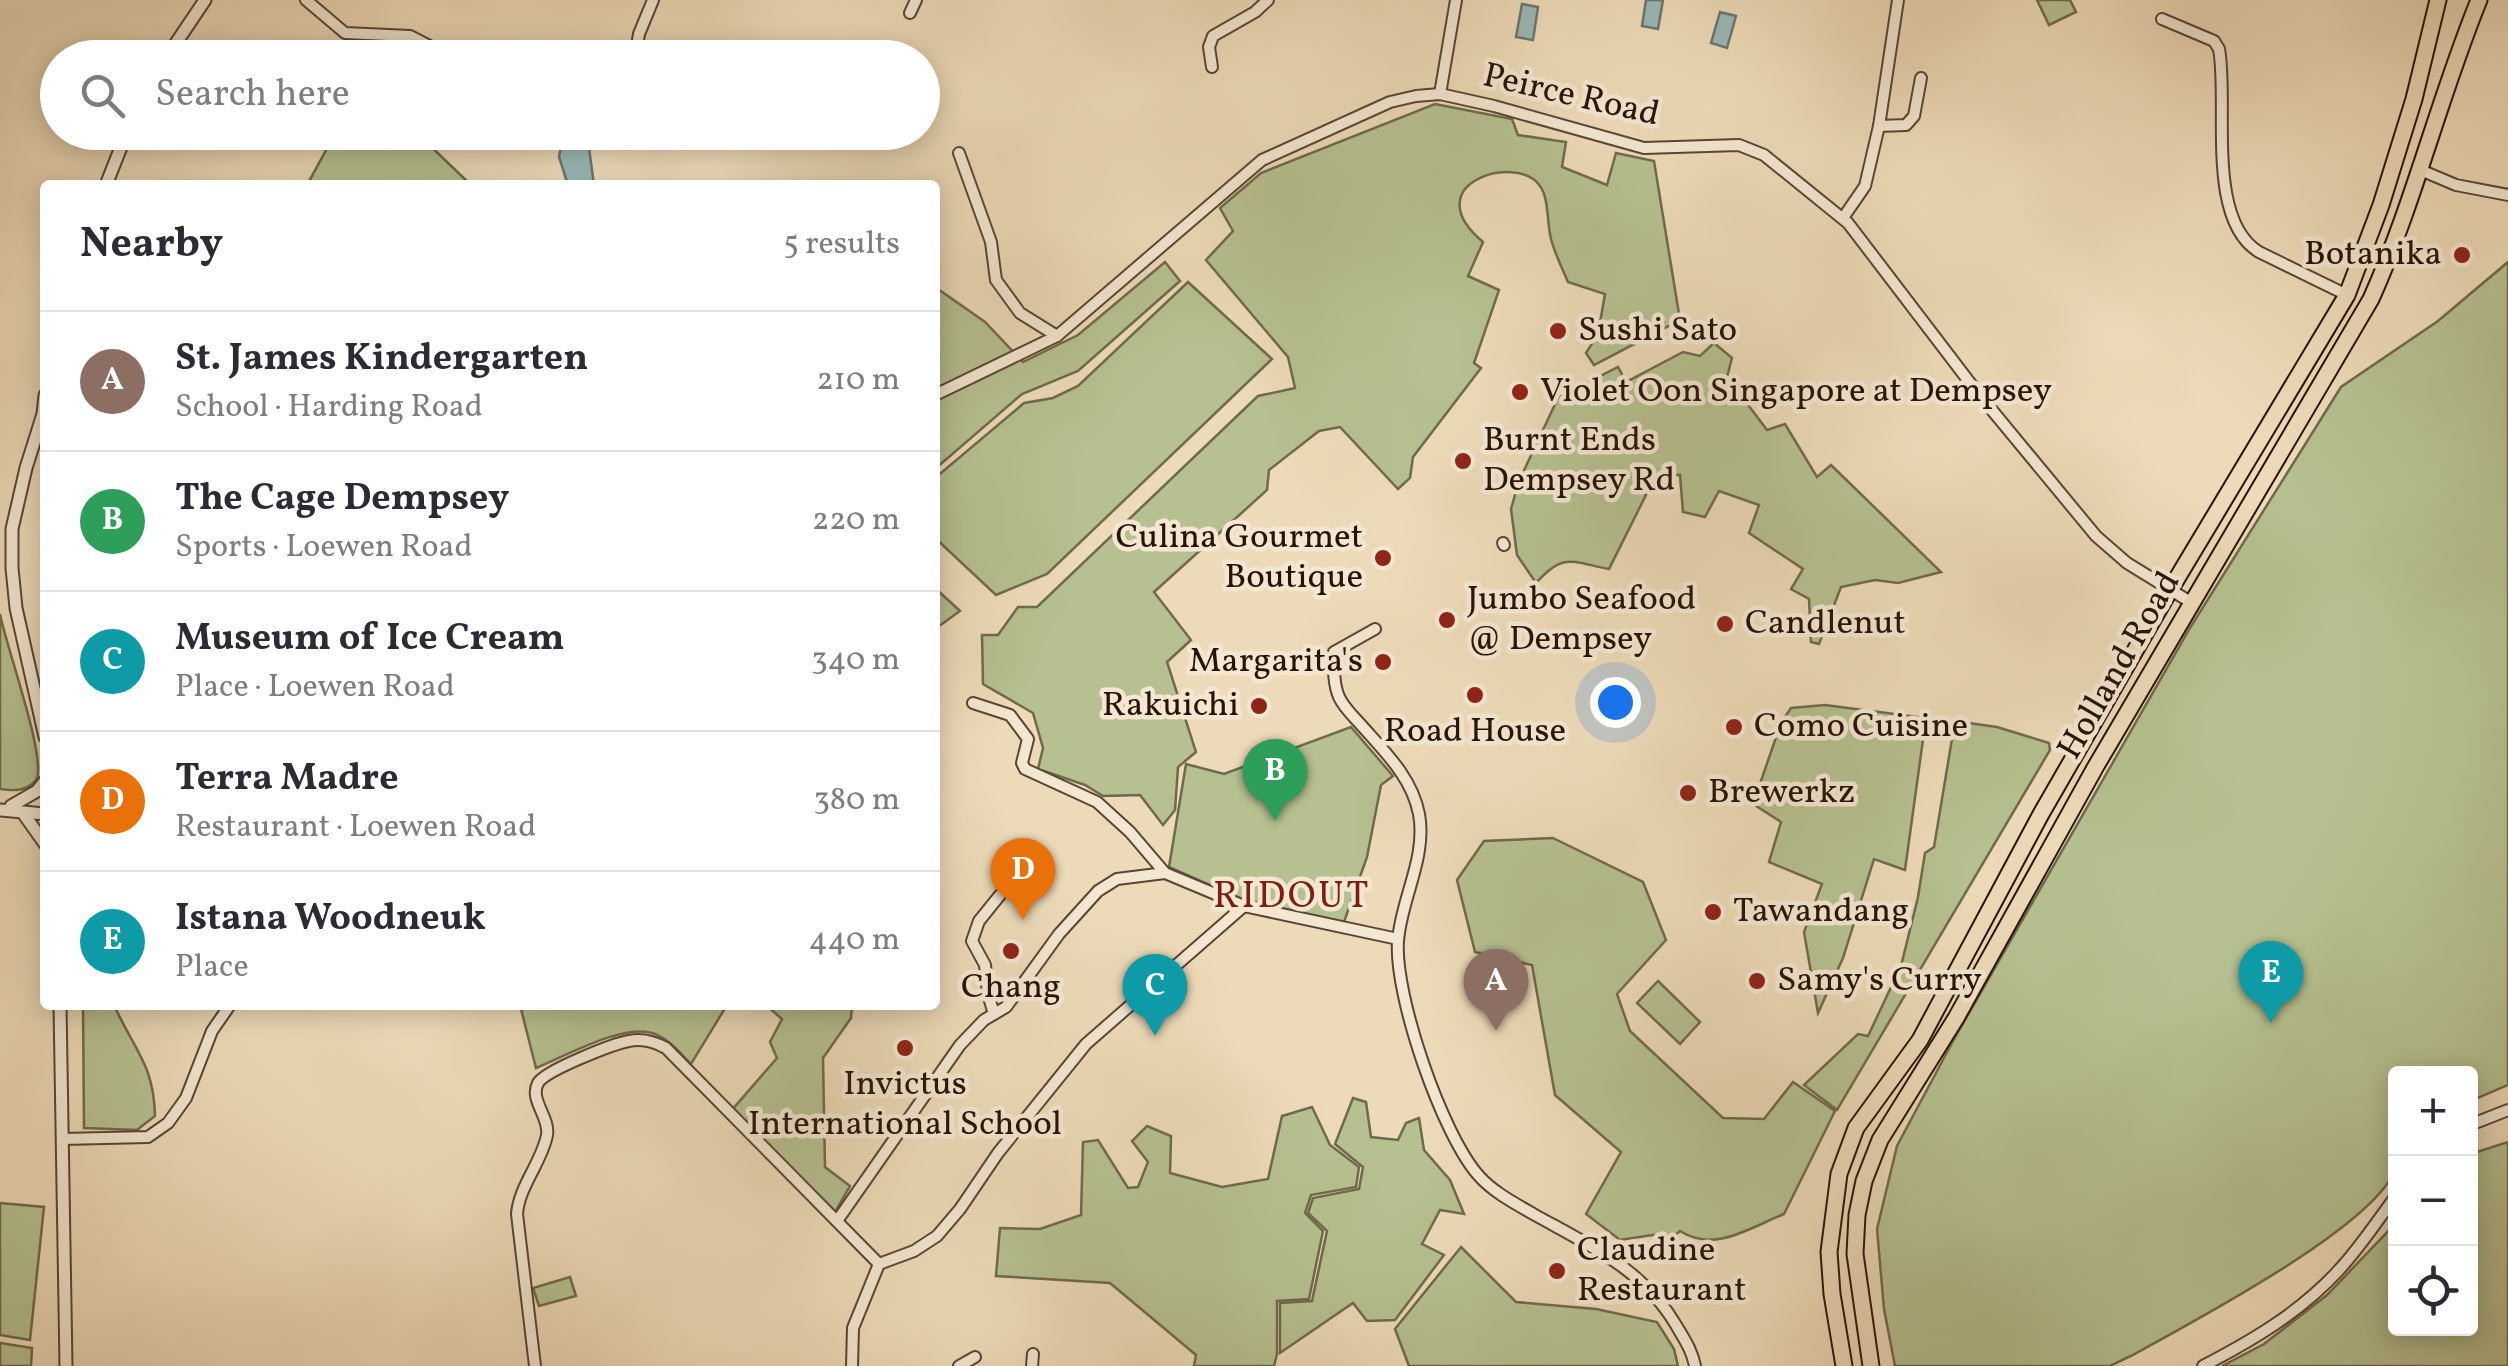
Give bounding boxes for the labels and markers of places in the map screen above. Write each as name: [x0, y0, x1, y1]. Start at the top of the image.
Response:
place label: Botanika: [2304, 231, 2442, 279]
marker: Botanika: [2451, 244, 2473, 266]
place label: Sushi Sato: [1578, 307, 1737, 355]
marker: Sushi Sato: [1547, 320, 1569, 342]
place label: Violet Oon Singapore at Dempsey: [1540, 368, 2052, 416]
marker: Violet Oon Singapore at Dempsey: [1509, 381, 1531, 403]
place label: Burnt Ends Dempsey Rd: [1483, 417, 1675, 505]
marker: Burnt Ends Dempsey Rd: [1452, 450, 1474, 472]
place label: Culina Gourmet Boutique: [1116, 514, 1363, 602]
marker: Culina Gourmet Boutique: [1372, 547, 1394, 569]
place label: Jumbo Seafood @ Dempsey: [1467, 576, 1696, 664]
place label: Candlenut: [1745, 600, 1906, 648]
marker: Jumbo Seafood @ Dempsey: [1436, 609, 1458, 631]
marker: Candlenut: [1714, 613, 1736, 635]
place label: Margarita's: [1189, 638, 1363, 686]
marker: Margarita's: [1372, 651, 1394, 673]
place label: Rakuichi: [1102, 682, 1239, 730]
marker: Road House: [1464, 684, 1486, 706]
marker: Rakuichi: [1248, 695, 1270, 717]
place label: Como Cuisine: [1754, 703, 1968, 751]
place label: Road House: [1384, 708, 1566, 756]
marker: Como Cuisine: [1723, 716, 1745, 738]
pin: B: [1242, 738, 1308, 821]
place label: Brewerkz: [1708, 769, 1855, 817]
marker: Brewerkz: [1677, 782, 1699, 804]
pin: D: [990, 838, 1056, 920]
place label: Tawandang: [1733, 888, 1909, 936]
marker: Tawandang: [1702, 901, 1724, 923]
marker: Chang: [1000, 940, 1022, 962]
pin: E: [2238, 940, 2304, 1023]
pin: A: [1464, 948, 1528, 1031]
pin: C: [1122, 954, 1188, 1036]
place label: Samy's Curry: [1777, 957, 1982, 1005]
place label: Chang: [961, 964, 1061, 1012]
marker: Samy's Curry: [1746, 970, 1768, 992]
marker: Invictus International School: [894, 1037, 916, 1059]
place label: Invictus International School: [748, 1061, 1062, 1149]
place label: Claudine Restaurant: [1577, 1227, 1747, 1315]
marker: Claudine Restaurant: [1546, 1260, 1568, 1282]

